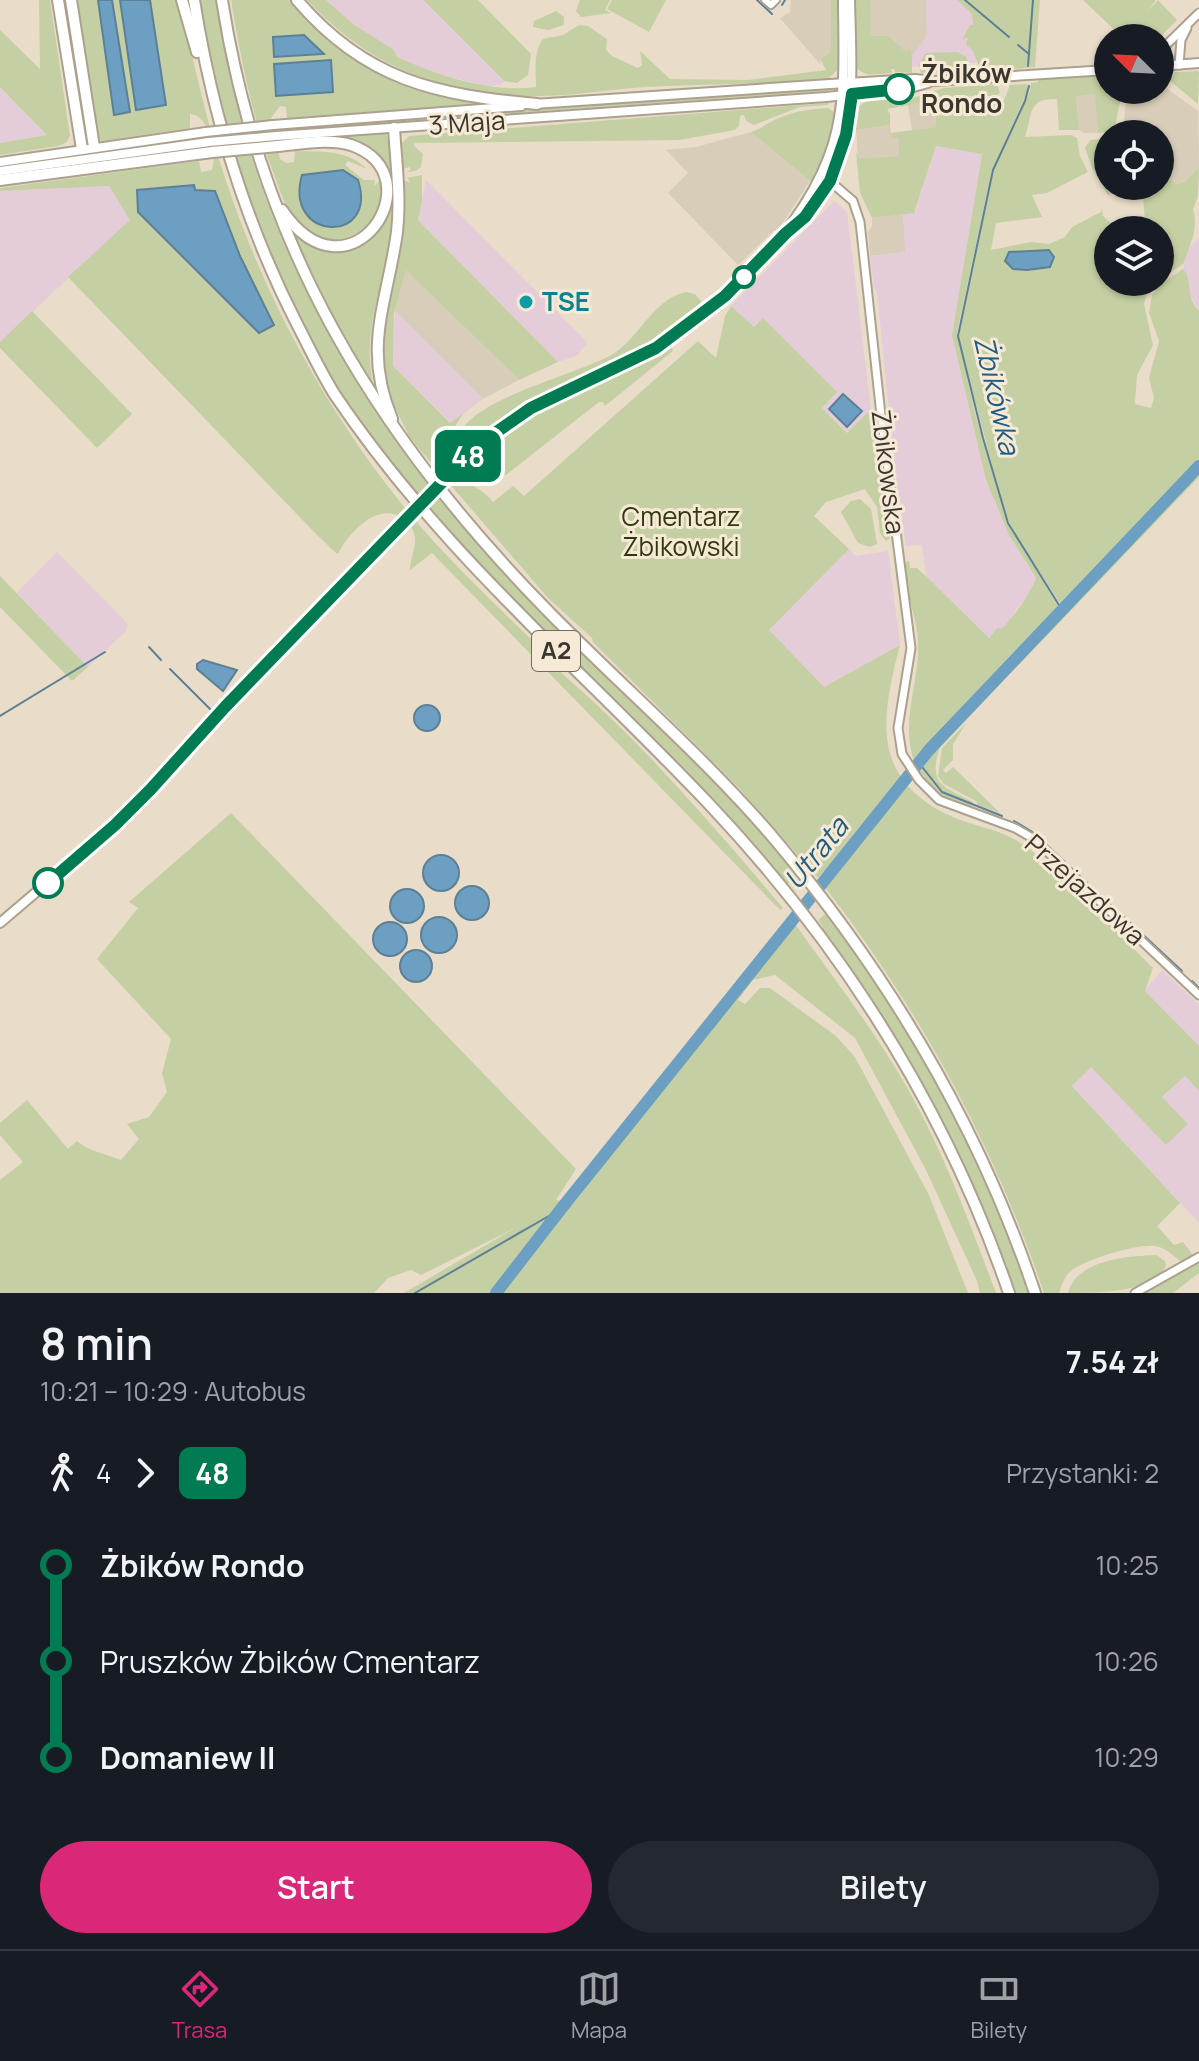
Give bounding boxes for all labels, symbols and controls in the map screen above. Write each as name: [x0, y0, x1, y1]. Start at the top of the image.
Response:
north arrow: [1094, 24, 1174, 104]
map controls: [1094, 24, 1174, 296]
place label: Żbików Rondo: [921, 55, 1012, 121]
marker: Żbików Rondo: [884, 74, 914, 104]
street label: 3 Maja: [427, 101, 507, 143]
button: locate: [1094, 120, 1174, 200]
button: layers: [1094, 216, 1174, 296]
unlabelled marker: [733, 266, 755, 288]
place label: TSE: [542, 283, 590, 319]
marker: TSE: [517, 293, 535, 311]
water label: Żbikówka: [966, 332, 1030, 459]
street label: Żbikowska: [863, 407, 914, 536]
line badge: 48: [432, 430, 504, 482]
text: 48: [451, 437, 485, 475]
park label: Cmentarz Żbikowski: [622, 498, 740, 564]
road number: A2: [532, 631, 580, 671]
water label: Utrata: [774, 807, 857, 896]
street label: Przejazdowa: [1018, 826, 1154, 953]
unlabelled marker: [33, 868, 63, 898]
text: 8 min: [40, 1313, 153, 1373]
text: 7.54 zł: [1066, 1341, 1159, 1382]
text: 10:21 – 10:29 · Autobus: [40, 1373, 306, 1409]
icon: walk: [40, 1451, 84, 1495]
icon: forward: [123, 1451, 167, 1495]
text: 48: [195, 1454, 230, 1492]
text: 4: [96, 1455, 111, 1491]
text: Przystanki: 2: [1006, 1455, 1159, 1491]
text: Żbików Rondo: [100, 1545, 305, 1586]
text: 10:25: [1095, 1547, 1159, 1583]
text: Pruszków Żbików Cmentarz: [100, 1641, 480, 1682]
text: 10:26: [1094, 1643, 1159, 1679]
text: Domaniew II: [100, 1737, 275, 1778]
text: 10:29: [1094, 1739, 1159, 1775]
button: Start: [40, 1841, 592, 1933]
button: Bilety: [608, 1841, 1159, 1933]
tab: Trasa: [172, 1967, 227, 2045]
tab: Mapa: [571, 1967, 627, 2045]
tab: Bilety: [970, 1967, 1027, 2045]

